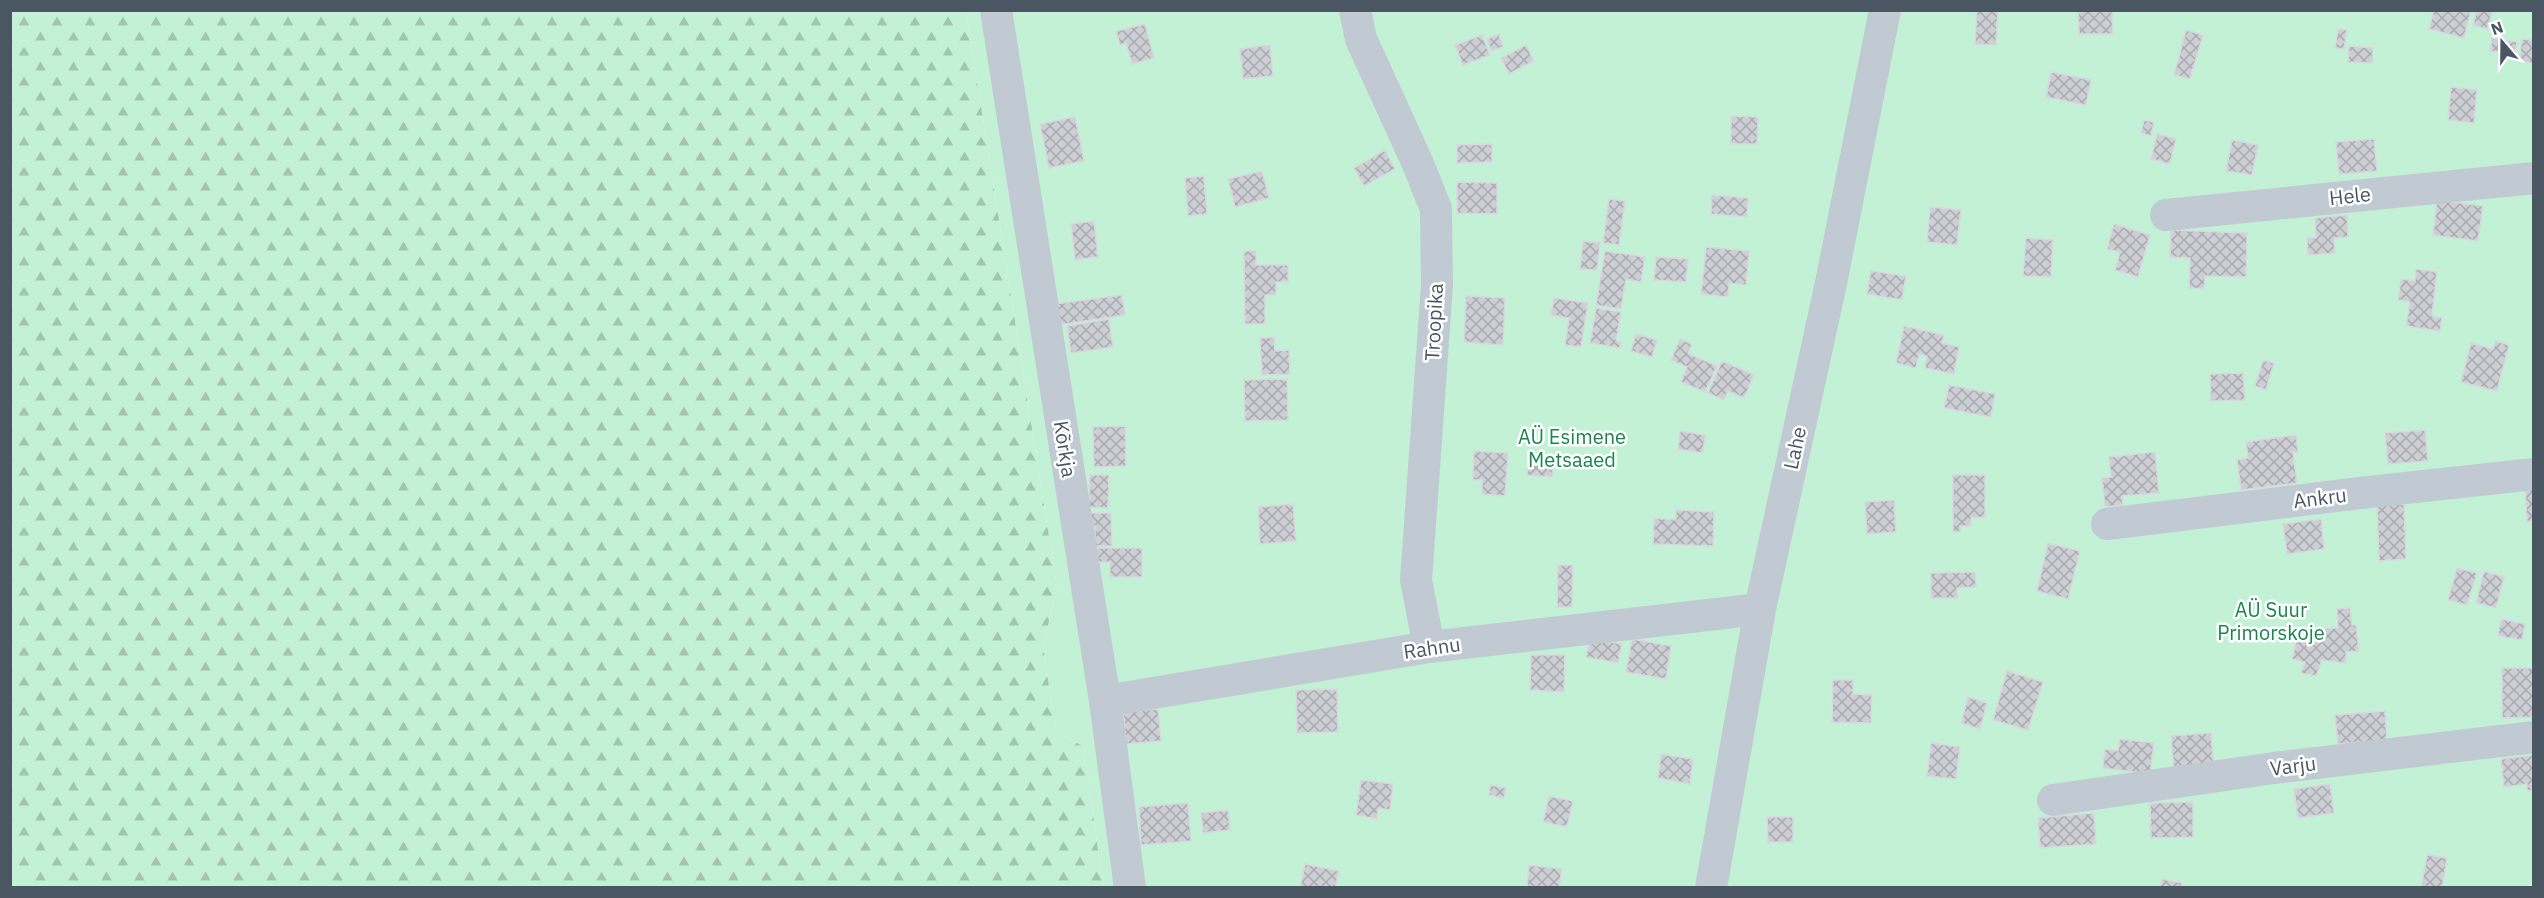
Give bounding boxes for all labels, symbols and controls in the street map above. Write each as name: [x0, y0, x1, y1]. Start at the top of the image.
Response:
north arrow: [2472, 12, 2532, 72]
text: N: [2488, 17, 2506, 39]
street label: Hele: [2328, 180, 2372, 211]
street label: Troopika: [1418, 282, 1449, 362]
street label: Kõrkja: [1048, 419, 1083, 479]
park label: AÜ Esimene Metsaaed: [1518, 423, 1626, 473]
street label: Lahe: [1777, 424, 1812, 472]
street label: Ankru: [2292, 481, 2348, 514]
park label: AÜ Suur Primorskoje: [2217, 596, 2325, 646]
street label: Rahnu: [1402, 630, 1462, 665]
street label: Varju: [2268, 749, 2317, 782]

